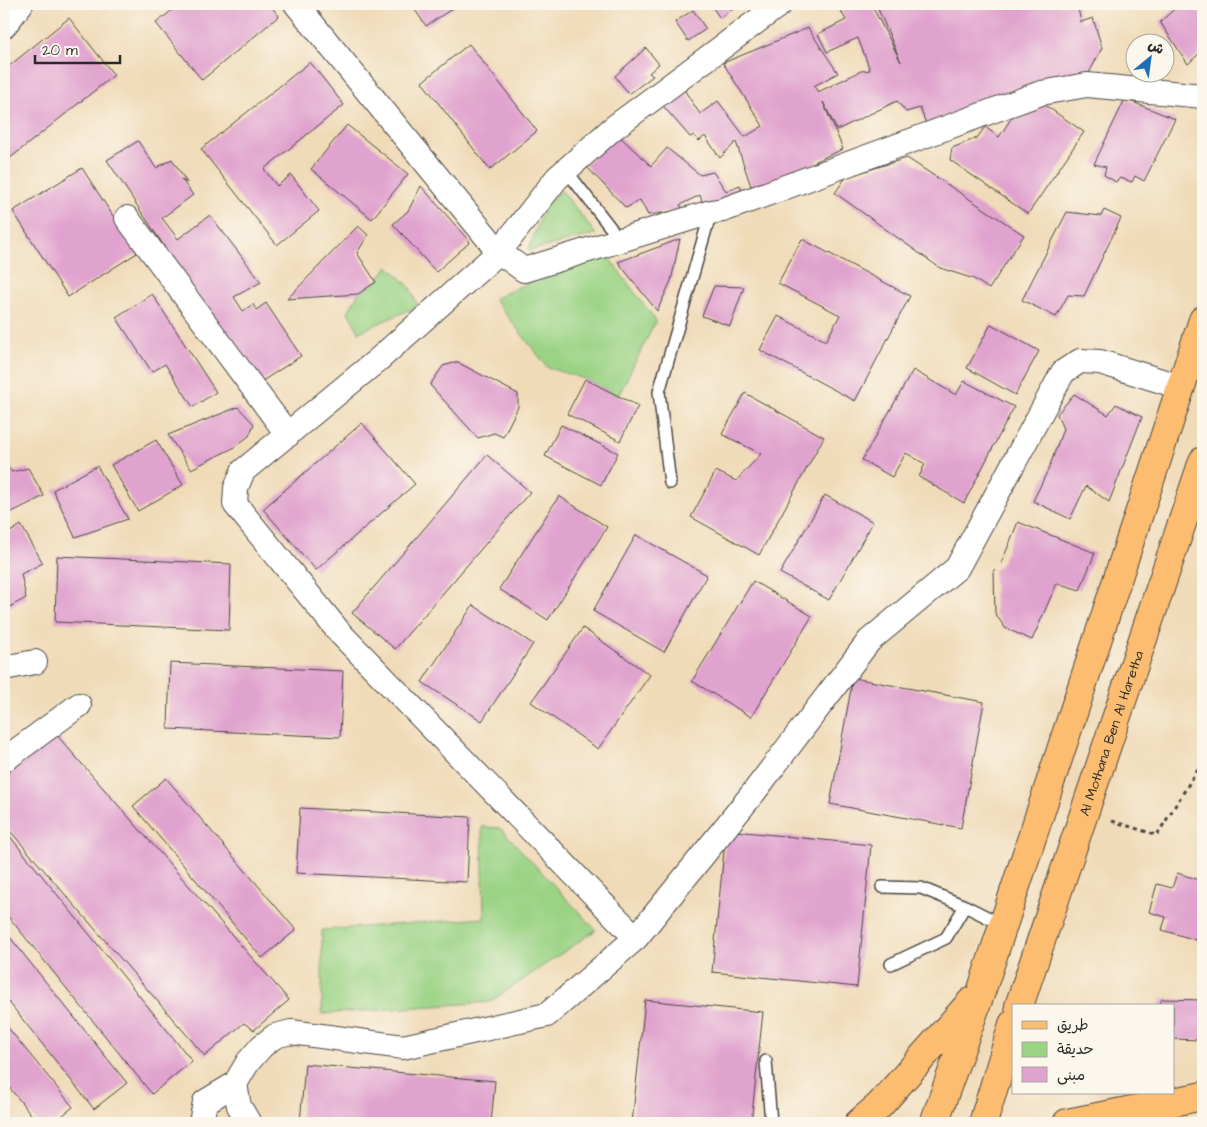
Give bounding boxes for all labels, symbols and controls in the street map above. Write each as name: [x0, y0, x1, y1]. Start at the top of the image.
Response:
scale bar: [35, 32, 120, 64]
north arrow: [1124, 32, 1174, 82]
text: ش: [1144, 35, 1167, 60]
text: 20 m: [42, 40, 78, 61]
street label: Al Mothana Ben Al Haretha: [1075, 648, 1149, 819]
legend: [1012, 1004, 1174, 1094]
text: طريق: [1057, 1015, 1089, 1036]
text: حديقة: [1057, 1039, 1094, 1060]
text: مبنى: [1057, 1065, 1085, 1086]

